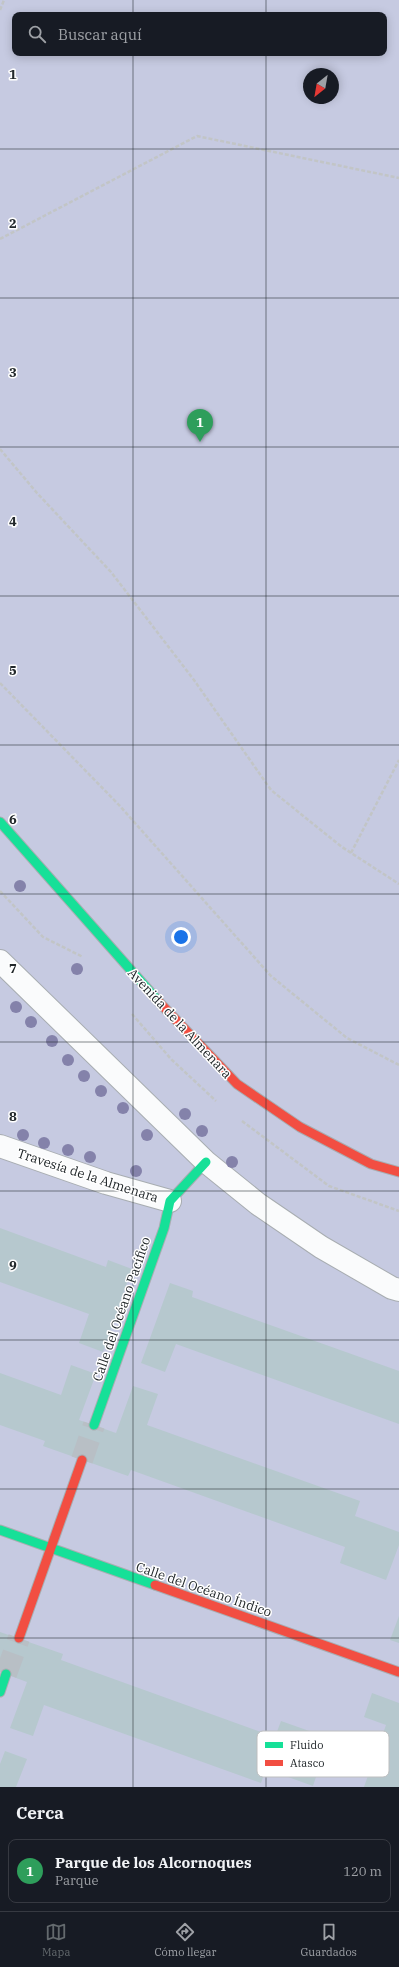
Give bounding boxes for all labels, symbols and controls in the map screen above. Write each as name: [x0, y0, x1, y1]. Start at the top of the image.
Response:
search box: [12, 12, 387, 56]
icon: search: [26, 23, 48, 45]
text: Buscar aquí: [58, 25, 142, 44]
text: 1: [9, 66, 17, 83]
north arrow: [303, 68, 339, 104]
text: 2: [9, 215, 17, 232]
text: 3: [9, 364, 17, 381]
pin: 1: [187, 409, 213, 442]
text: 4: [9, 513, 17, 530]
text: 5: [9, 662, 17, 679]
text: 6: [9, 811, 17, 828]
your location: [171, 927, 191, 947]
text: 7: [9, 960, 17, 977]
street label: Avenida de la Almenara: [124, 965, 235, 1082]
text: 8: [9, 1108, 17, 1125]
street label: Travesía de la Almenara: [15, 1145, 161, 1206]
street label: Calle del Océano Pacífico: [89, 1235, 154, 1384]
text: 9: [9, 1257, 17, 1274]
street label: Calle del Océano Índico: [134, 1558, 274, 1621]
legend: [257, 1731, 389, 1777]
text: Fluido: [290, 1738, 323, 1752]
text: Atasco: [290, 1756, 324, 1770]
text: Cerca: [16, 1802, 64, 1824]
text: Parque de los Alcornoques: [55, 1853, 252, 1872]
text: 1: [26, 1863, 34, 1880]
text: 120 m: [343, 1863, 382, 1880]
text: Parque: [55, 1872, 99, 1889]
tab: Mapa: [42, 1921, 70, 1959]
tab: Cómo llegar: [155, 1921, 216, 1959]
tab: Guardados: [300, 1921, 357, 1959]

